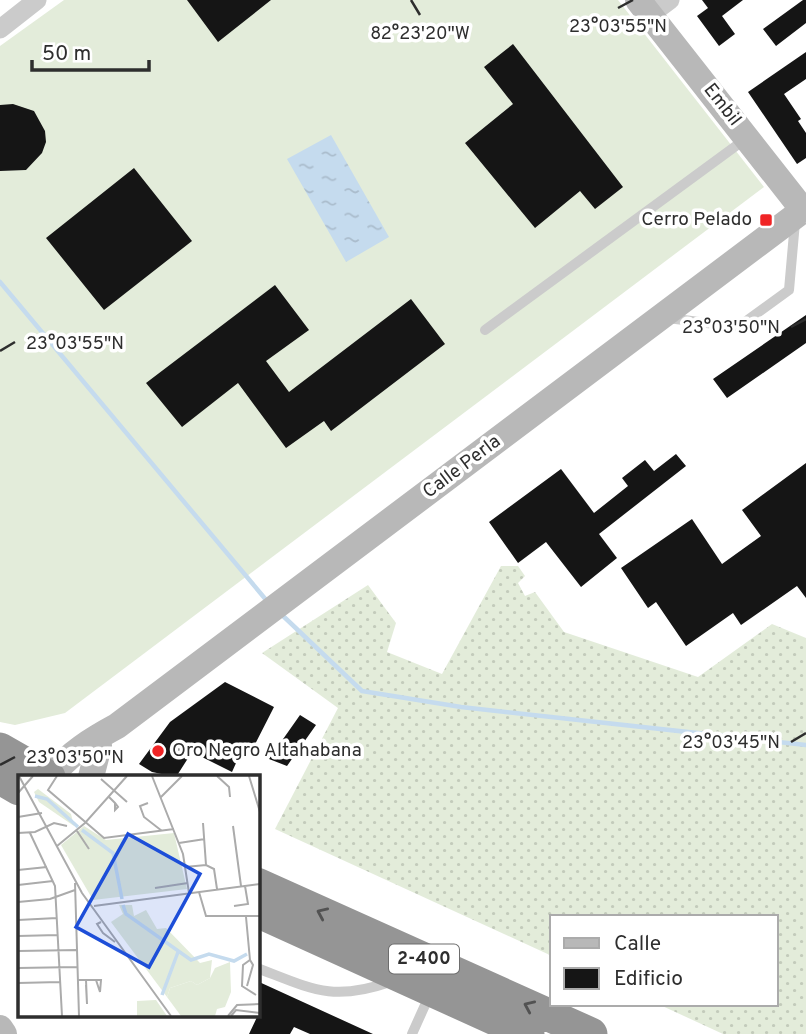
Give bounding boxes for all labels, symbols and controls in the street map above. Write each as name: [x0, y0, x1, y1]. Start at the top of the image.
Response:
text: 23°03'55"N: [569, 16, 667, 39]
text: 82°23'20"W: [370, 23, 470, 46]
scale bar: [32, 28, 149, 72]
text: 50 m: [42, 41, 91, 68]
street label: Embil: [698, 79, 746, 131]
place label: Cerro Pelado: [641, 208, 752, 232]
marker: Cerro Pelado: [758, 212, 774, 228]
text: 23°03'50"N: [682, 317, 780, 340]
text: 23°03'55"N: [26, 333, 124, 356]
street label: Calle Perla: [418, 430, 506, 504]
text: 23°03'45"N: [682, 732, 780, 755]
place label: Oro Negro Altahabana: [172, 739, 362, 763]
marker: Oro Negro Altahabana: [150, 743, 166, 759]
text: 23°03'50"N: [26, 747, 124, 770]
inset map: [18, 775, 259, 1016]
one-way arrow: [316, 907, 329, 921]
legend: [550, 915, 778, 1006]
text: Calle: [614, 931, 661, 958]
road number: 2-400: [389, 944, 459, 974]
text: Edificio: [614, 966, 683, 993]
one-way arrow: [524, 1000, 536, 1014]

